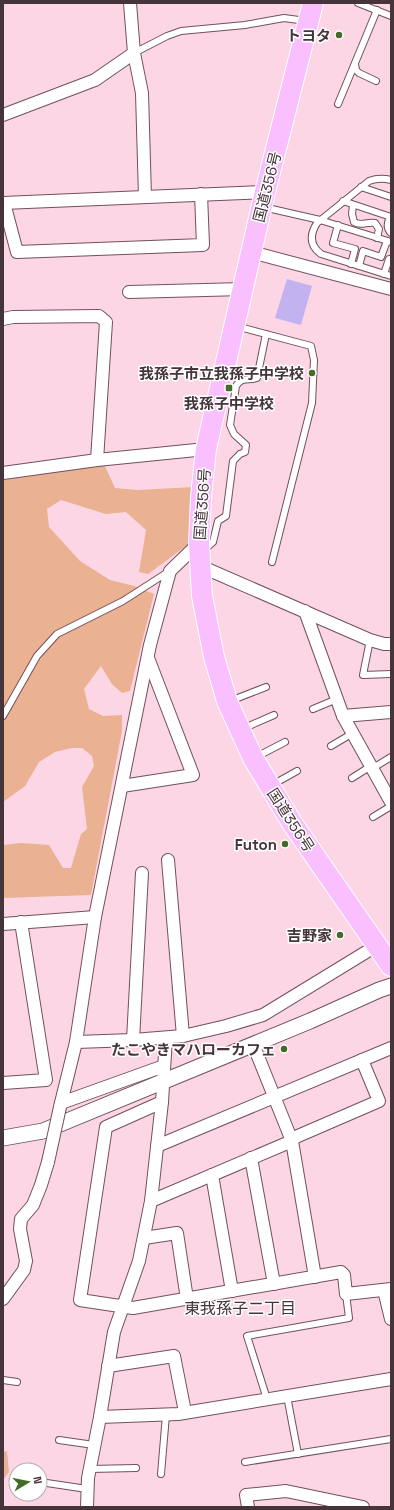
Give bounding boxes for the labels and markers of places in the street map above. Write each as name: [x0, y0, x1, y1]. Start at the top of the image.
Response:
place label: トヨタ: [286, 26, 331, 45]
marker: トヨタ: [334, 30, 344, 40]
place label: 我孫子市立我孫子中学校: [139, 364, 304, 383]
marker: 我孫子市立我孫子中学校: [307, 368, 317, 378]
marker: 我孫子中学校: [224, 383, 234, 393]
place label: 我孫子中学校: [184, 394, 274, 413]
place label: Futon: [235, 835, 277, 854]
marker: Futon: [280, 839, 290, 849]
place label: 吉野家: [287, 926, 332, 945]
marker: 吉野家: [335, 930, 345, 940]
place label: たこやきマハローカフェ: [111, 1040, 276, 1059]
marker: たこやきマハローカフェ: [279, 1044, 289, 1054]

